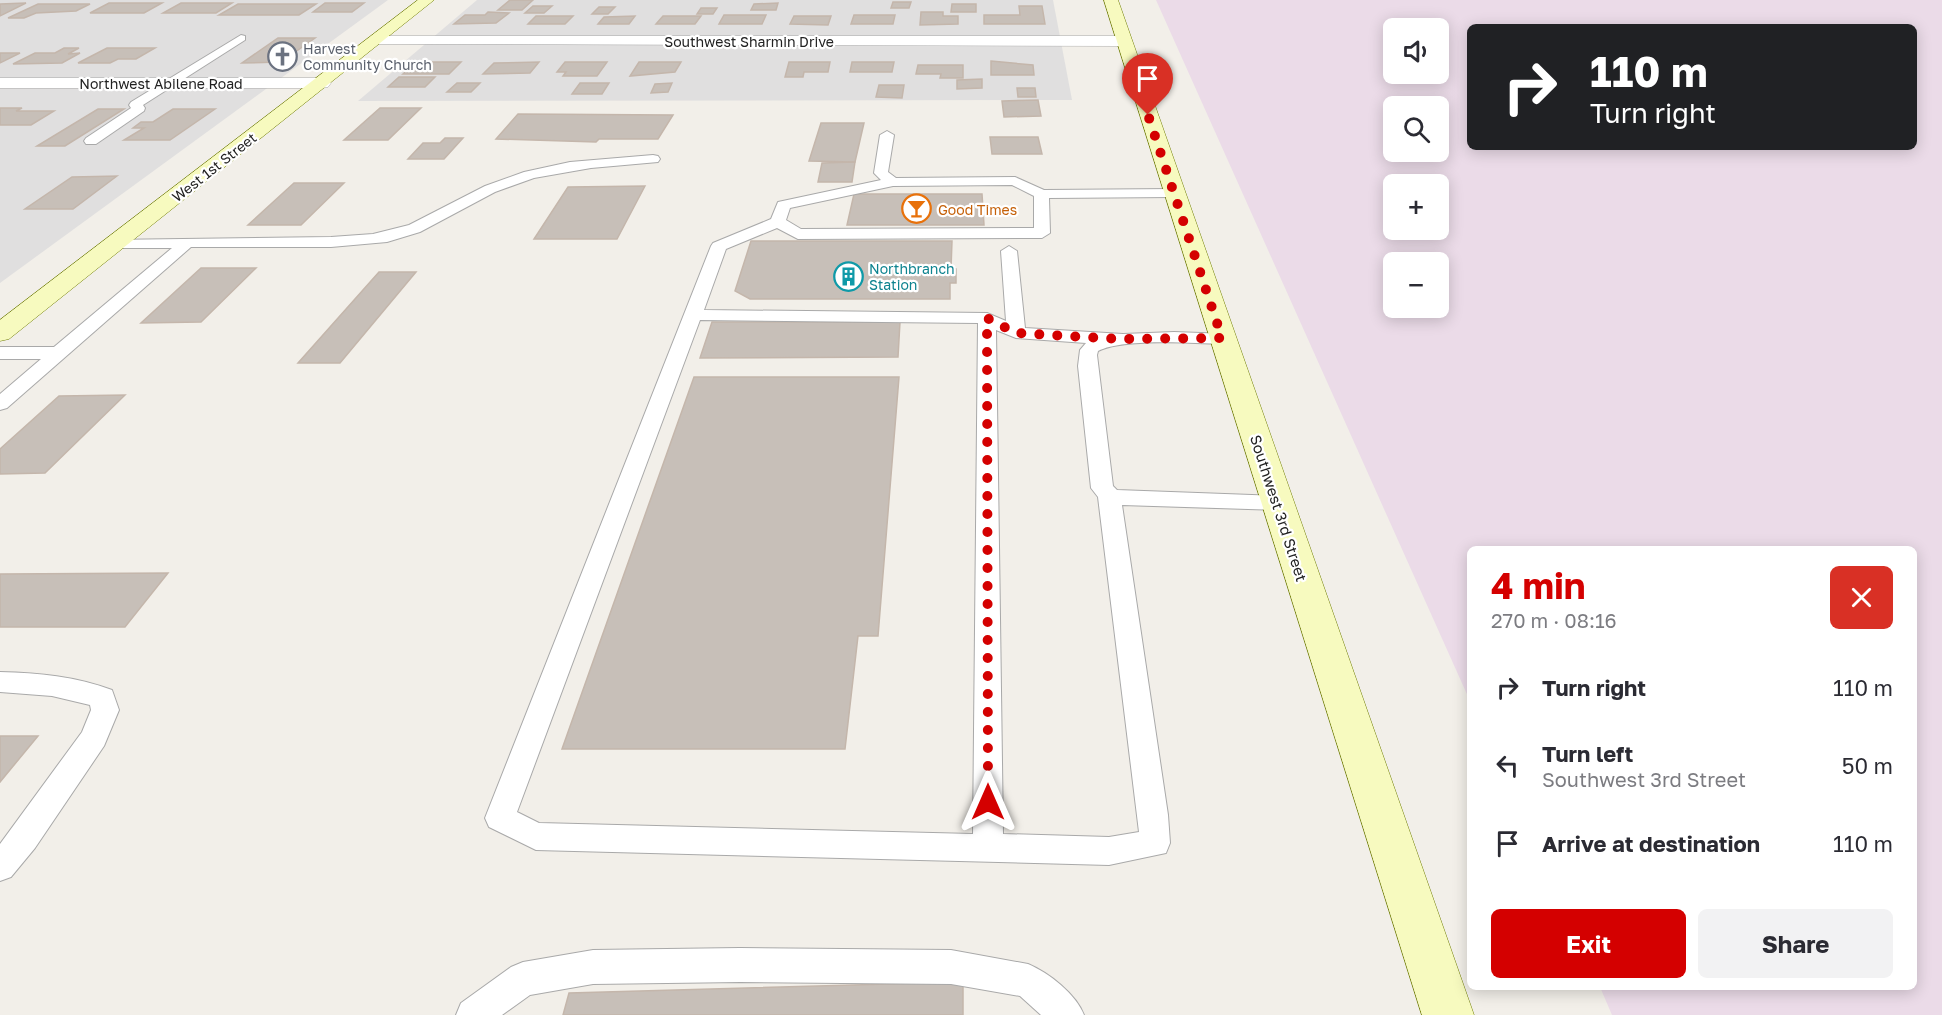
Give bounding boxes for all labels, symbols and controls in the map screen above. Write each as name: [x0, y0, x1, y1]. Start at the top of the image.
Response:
map controls: [1383, 18, 1449, 318]
button: sound: [1383, 18, 1449, 84]
street label: Southwest Sharmin Drive: [664, 33, 834, 50]
church icon: Harvest Community Church: [266, 40, 298, 72]
place label: Harvest Community Church: [303, 40, 432, 73]
text: 110 m: [1590, 46, 1708, 96]
icon: right: [1491, 48, 1569, 126]
pin: [1122, 53, 1173, 115]
icon: arrive: [1131, 62, 1164, 95]
street label: Northwest Abilene Road: [79, 75, 243, 92]
button: search: [1383, 96, 1449, 162]
text: Turn right: [1590, 97, 1716, 129]
street label: West 1st Street: [168, 129, 260, 205]
button: +: [1383, 174, 1449, 240]
bar icon: Good Times: [901, 193, 933, 225]
place label: Good Times: [938, 201, 1017, 218]
button: −: [1383, 252, 1449, 318]
building icon: Northbranch Station: [832, 260, 864, 292]
place label: Northbranch Station: [869, 260, 955, 293]
street label: Southwest 3rd Street: [1247, 432, 1311, 584]
text: 4 min: [1491, 564, 1586, 607]
button: close: [1830, 566, 1893, 629]
text: 270 m · 08:16: [1491, 608, 1617, 632]
icon: right: [1491, 671, 1524, 704]
text: Turn right: [1542, 674, 1646, 701]
text: 110 m: [1833, 674, 1893, 701]
text: Turn left: [1542, 740, 1633, 767]
icon: left: [1491, 749, 1524, 782]
text: 50 m: [1842, 752, 1893, 779]
text: Southwest 3rd Street: [1542, 767, 1746, 791]
position arrow: [956, 770, 1020, 834]
icon: arrive: [1491, 827, 1524, 860]
text: Arrive at destination: [1542, 830, 1760, 857]
text: 110 m: [1833, 830, 1893, 857]
button: Exit: [1491, 909, 1686, 978]
button: Share: [1698, 909, 1893, 978]

